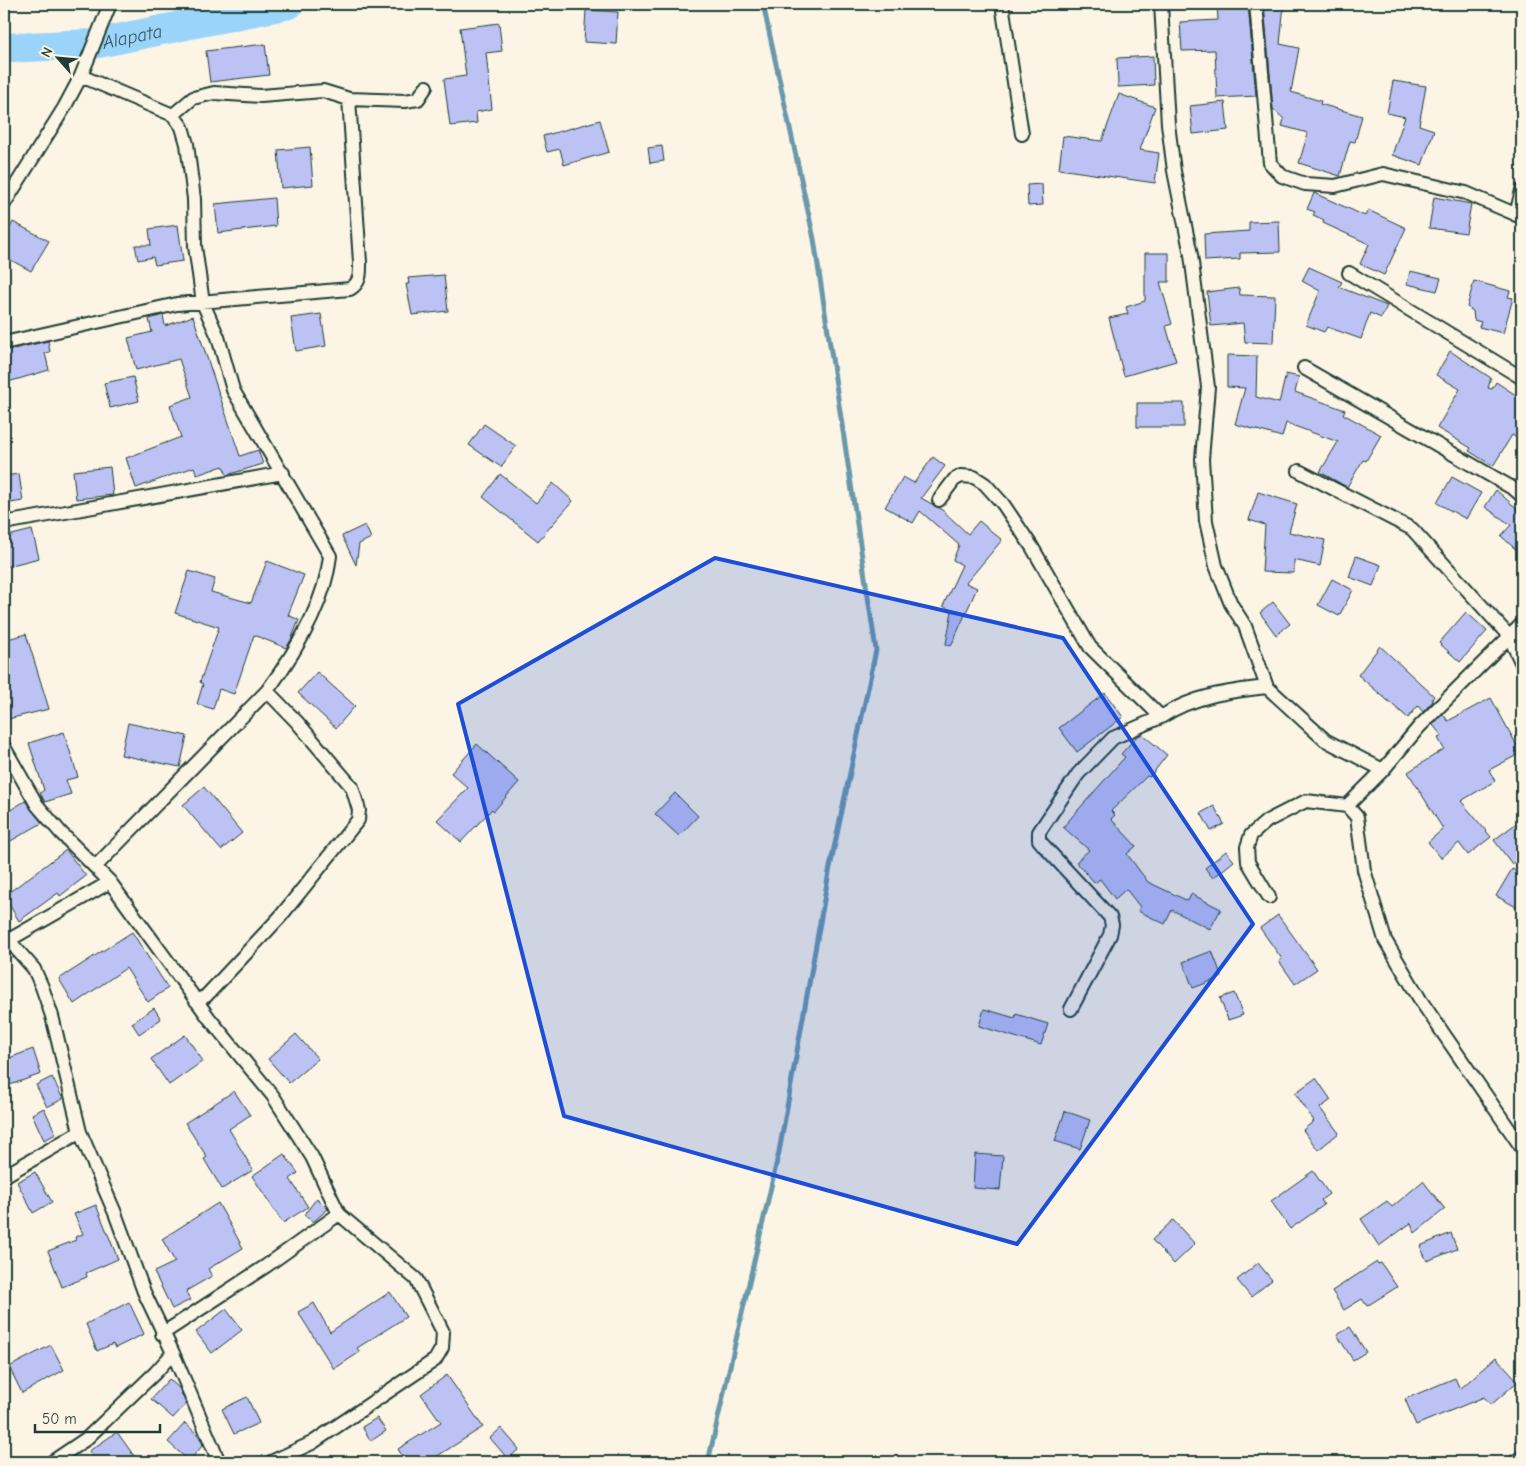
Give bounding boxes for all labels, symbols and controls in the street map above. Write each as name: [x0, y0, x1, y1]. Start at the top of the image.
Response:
water label: Alapata: [100, 20, 164, 54]
north arrow: [32, 32, 82, 82]
text: N: [37, 44, 57, 60]
scale bar: [35, 1401, 160, 1433]
text: 50 m: [42, 1410, 77, 1428]

